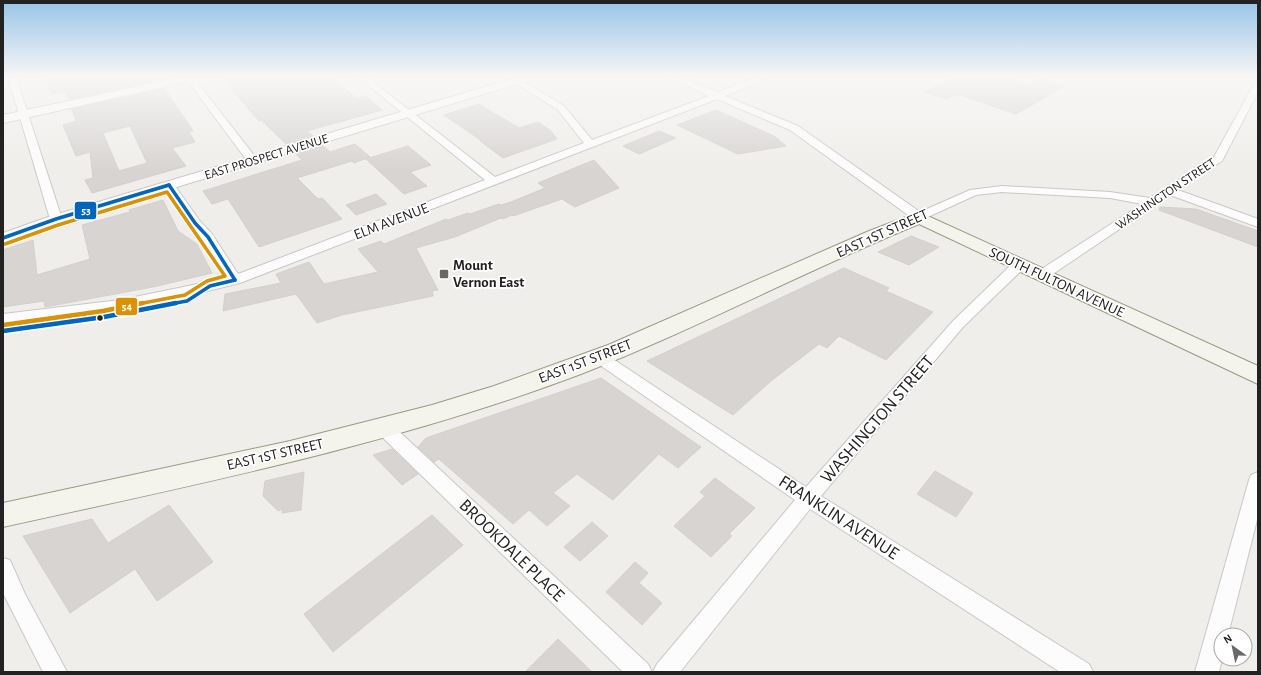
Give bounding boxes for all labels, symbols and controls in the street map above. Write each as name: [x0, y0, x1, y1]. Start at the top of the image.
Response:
street label: EAST PROSPECT AVENUE: [203, 132, 330, 182]
street label: WASHINGTON STREET: [1114, 156, 1219, 232]
street label: ELM AVENUE: [352, 200, 431, 243]
line badge: 53: [74, 201, 97, 220]
text: 53: [81, 205, 91, 216]
street label: EAST 1ST STREET: [834, 206, 931, 260]
street label: SOUTH FULTON AVENUE: [987, 245, 1127, 320]
place label: Mount Vernon East: [453, 258, 524, 290]
marker: Mount Vernon East: [438, 268, 450, 280]
line badge: 54: [115, 297, 138, 316]
text: 54: [122, 301, 133, 312]
unlabelled marker: [95, 313, 105, 323]
street label: EAST 1ST STREET: [536, 337, 635, 386]
street label: WASHINGTON STREET: [818, 352, 938, 487]
street label: EAST 1ST STREET: [225, 436, 326, 473]
street label: FRANKLIN AVENUE: [775, 472, 902, 563]
street label: BROOKDALE PLACE: [455, 496, 567, 605]
north arrow: [1213, 627, 1253, 667]
text: N: [1222, 632, 1234, 646]

